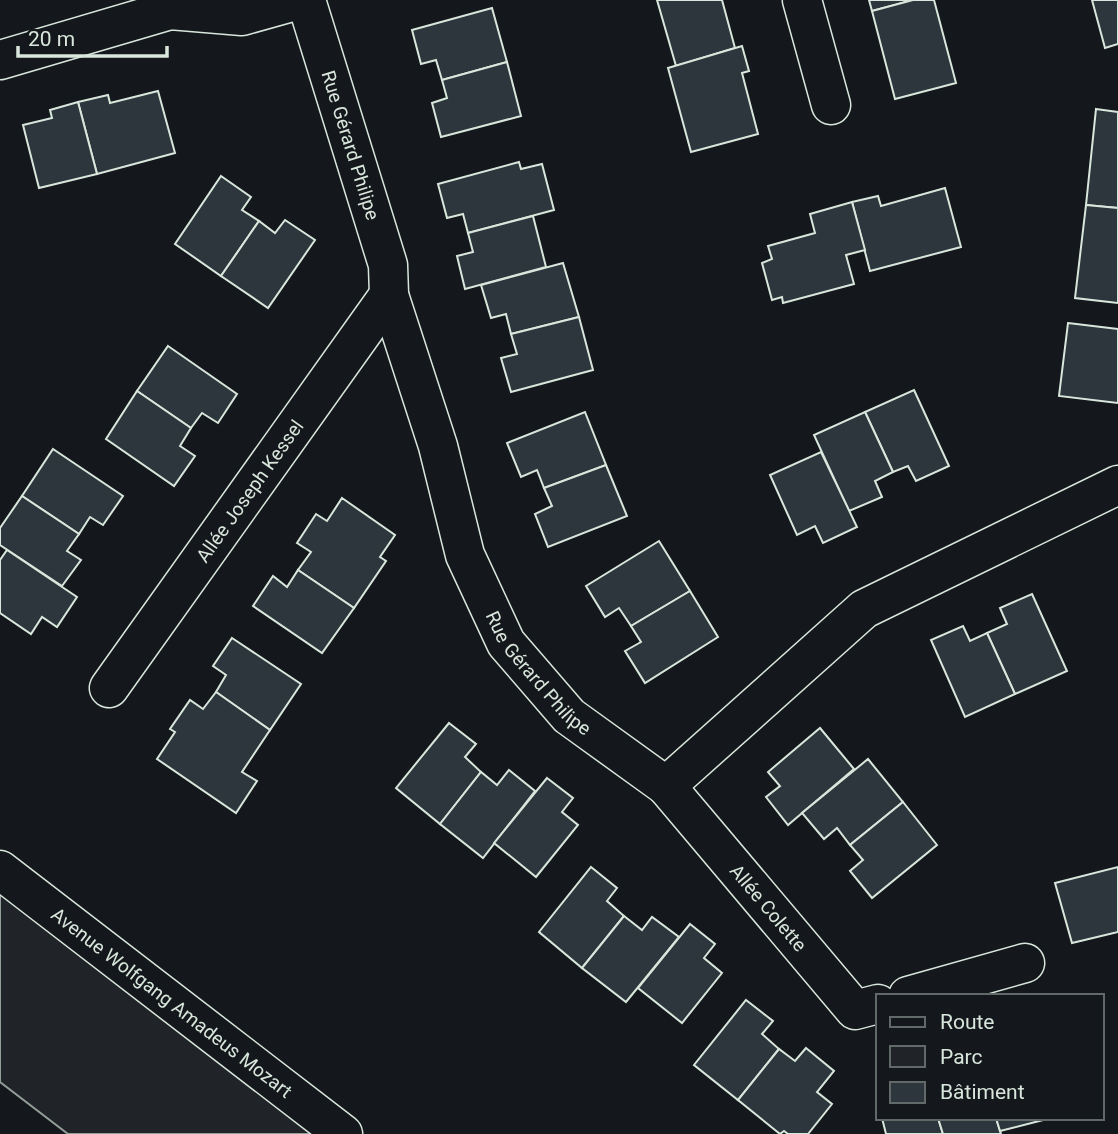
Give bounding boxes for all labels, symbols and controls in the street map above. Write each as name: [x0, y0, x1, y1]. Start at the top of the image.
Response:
scale bar: [18, 14, 166, 58]
text: 20 m: [28, 27, 75, 51]
street label: Rue Gérard Philipe: [317, 68, 384, 223]
street label: Allée Joseph Kessel: [191, 415, 308, 567]
street label: Rue Gérard Philipe: [481, 607, 595, 740]
street label: Allée Colette: [725, 860, 811, 956]
street label: Avenue Wolfgang Amadeus Mozart: [47, 903, 297, 1103]
legend: [876, 994, 1104, 1120]
text: Route: [940, 1010, 995, 1034]
text: Parc: [940, 1045, 982, 1069]
text: Bâtiment: [940, 1080, 1025, 1104]

